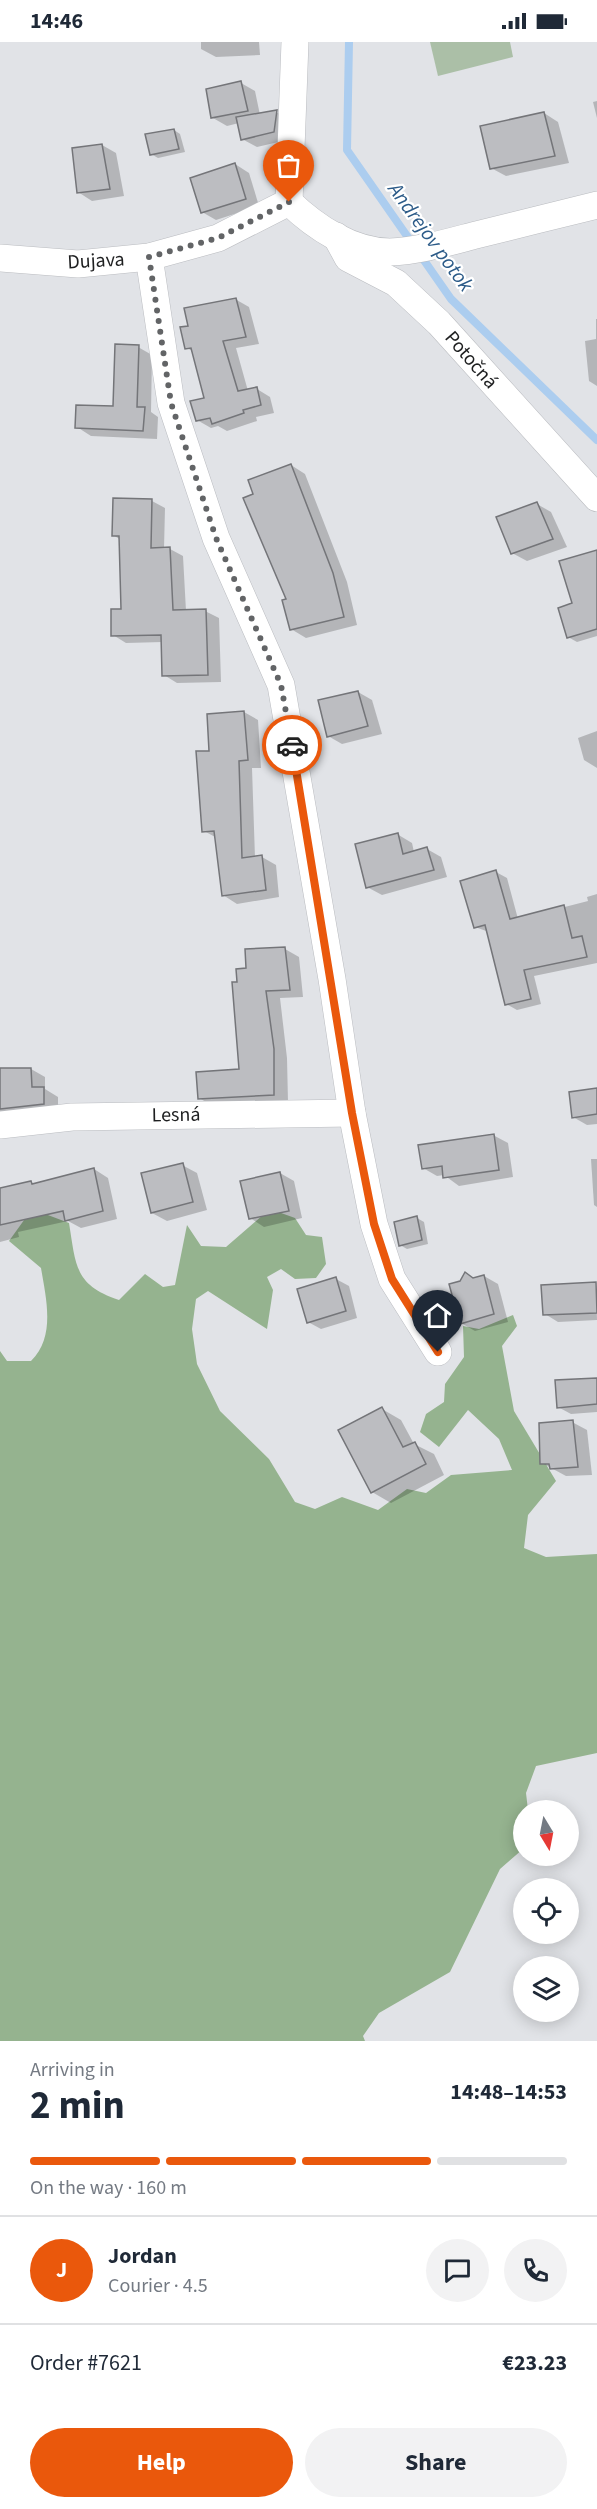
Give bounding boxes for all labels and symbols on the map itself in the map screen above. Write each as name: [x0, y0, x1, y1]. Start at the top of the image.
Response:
pin: [263, 140, 314, 202]
water label: Andrejov potok: [380, 175, 482, 299]
street label: Dujava: [67, 246, 125, 276]
street label: Potočná: [438, 325, 504, 395]
courier: [262, 715, 322, 775]
street label: Lesná: [151, 1101, 201, 1129]
pin: [412, 1290, 463, 1352]
north arrow: [513, 1800, 579, 1866]

